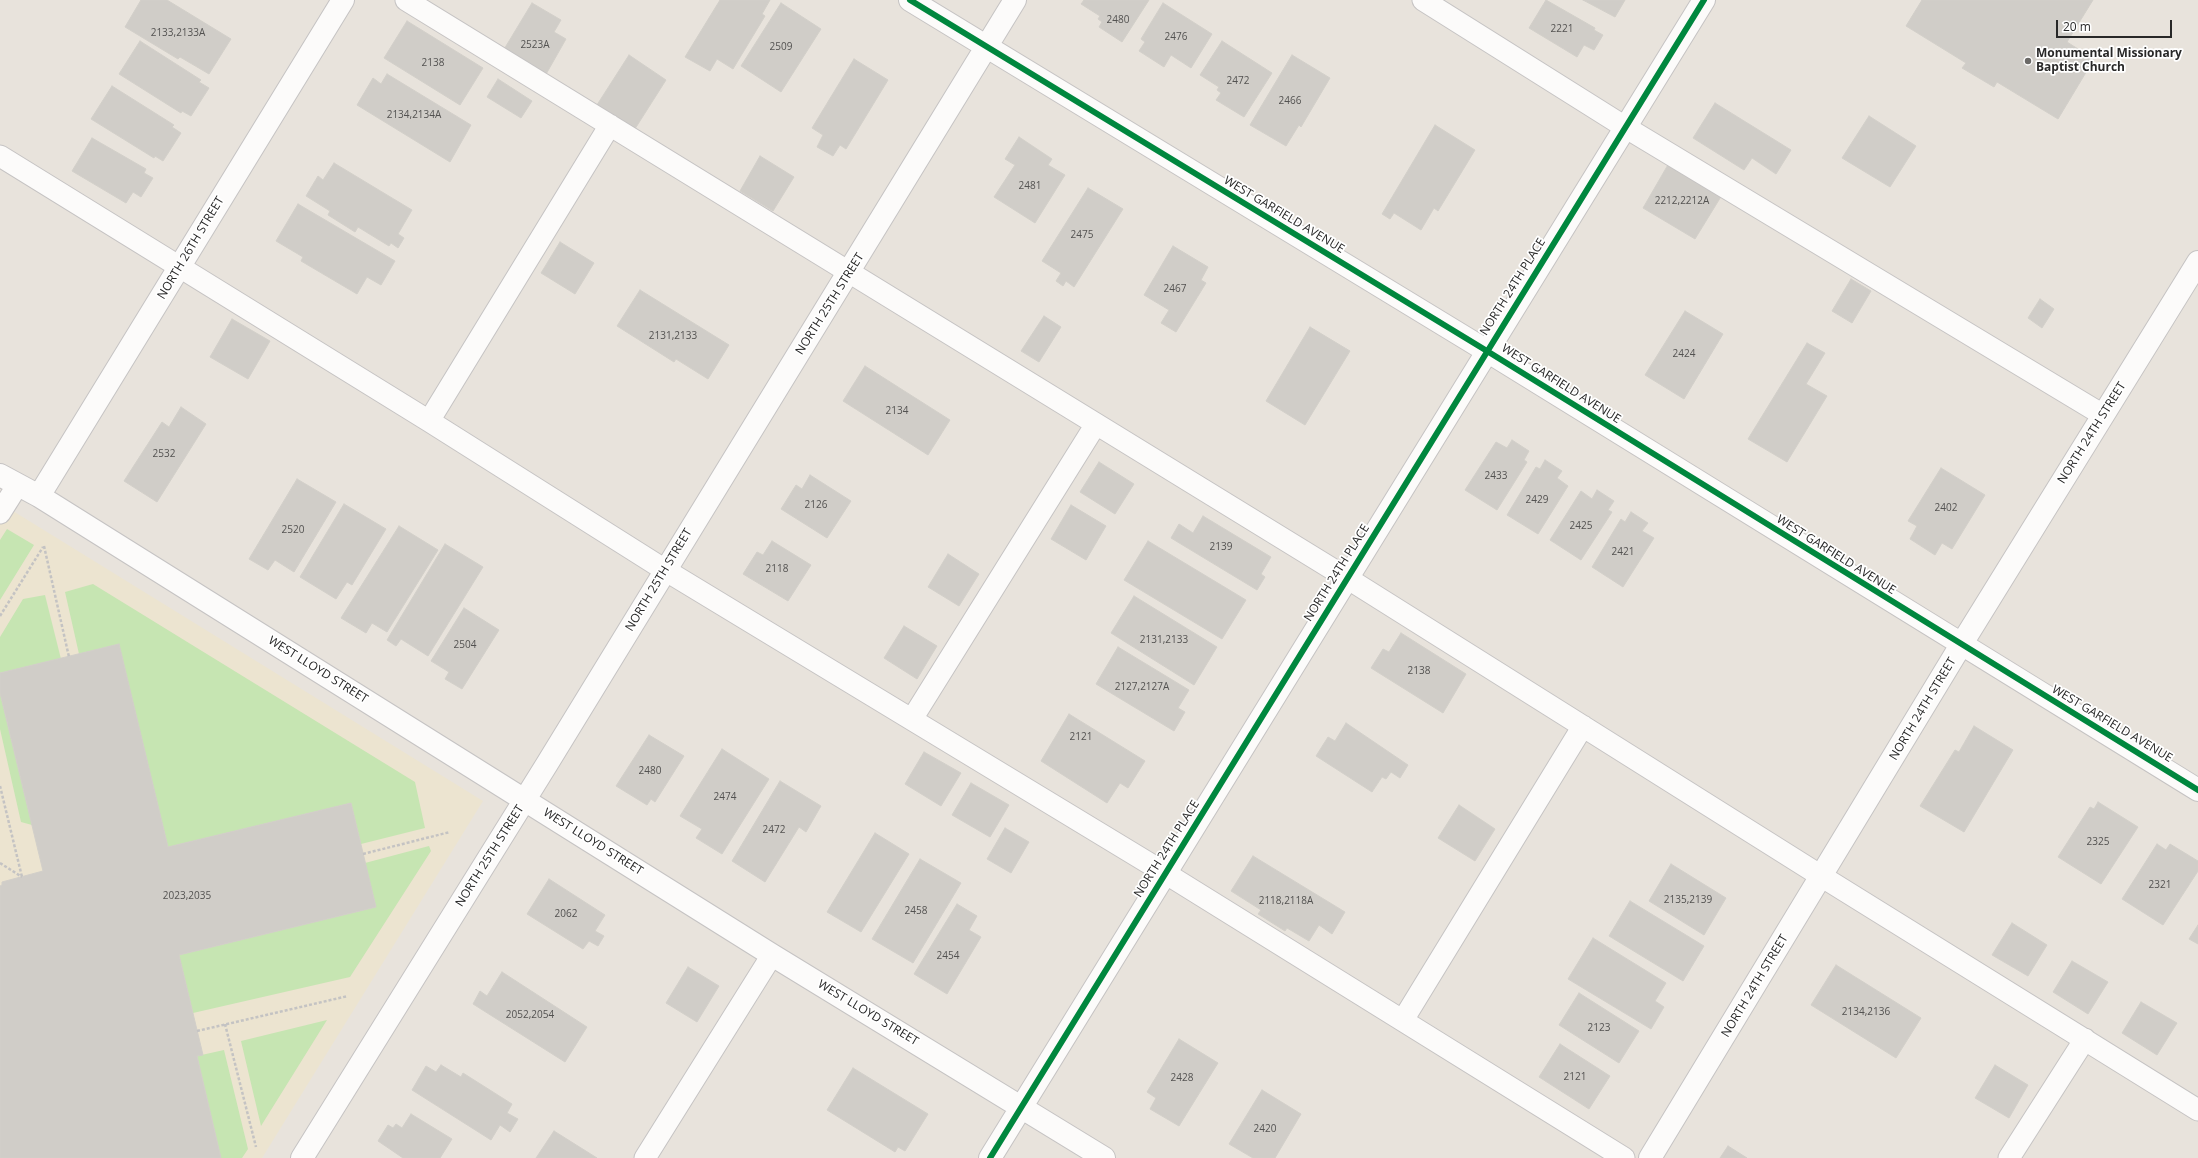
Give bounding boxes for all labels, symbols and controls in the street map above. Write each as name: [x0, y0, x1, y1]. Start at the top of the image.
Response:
scale bar: [2058, 12, 2174, 38]
house number: 2480: [1107, 14, 1129, 26]
text: 20 m: [2063, 18, 2091, 35]
house number: 2221: [1551, 23, 1573, 35]
house number: 2133,2133A: [151, 27, 205, 39]
house number: 2476: [1165, 31, 1187, 43]
house number: 2523A: [520, 39, 550, 51]
house number: 2509: [770, 41, 792, 53]
place label: Monumental Missionary Baptist Church: [2036, 47, 2182, 75]
marker: Monumental Missionary Baptist Church: [2023, 56, 2033, 66]
house number: 2138: [422, 57, 444, 69]
house number: 2472: [1227, 75, 1249, 87]
house number: 2466: [1279, 95, 1301, 107]
house number: 2134,2134A: [387, 109, 441, 121]
street label: WEST GARFIELD AVENUE: [1221, 173, 1347, 257]
house number: 2481: [1019, 180, 1041, 192]
street label: NORTH 26TH STREET: [155, 194, 227, 302]
house number: 2212,2212A: [1655, 195, 1709, 207]
house number: 2475: [1071, 229, 1093, 241]
street label: NORTH 24TH PLACE: [1477, 236, 1549, 338]
street label: NORTH 25TH STREET: [793, 250, 867, 358]
house number: 2467: [1164, 283, 1186, 295]
house number: 2131,2133: [649, 330, 697, 342]
street label: WEST GARFIELD AVENUE: [1499, 341, 1623, 427]
house number: 2424: [1673, 348, 1695, 360]
street label: NORTH 24TH STREET: [2055, 379, 2129, 487]
house number: 2134: [886, 405, 908, 417]
house number: 2532: [153, 448, 175, 460]
house number: 2433: [1485, 470, 1507, 482]
house number: 2429: [1526, 494, 1548, 506]
house number: 2126: [805, 499, 827, 511]
house number: 2402: [1935, 502, 1957, 514]
street label: WEST GARFIELD AVENUE: [1774, 512, 1898, 598]
house number: 2425: [1570, 520, 1592, 532]
street label: NORTH 24TH PLACE: [1301, 522, 1373, 624]
house number: 2520: [282, 524, 304, 536]
street label: NORTH 25TH STREET: [623, 526, 695, 634]
house number: 2139: [1210, 541, 1232, 553]
house number: 2421: [1612, 546, 1634, 558]
house number: 2118: [766, 563, 788, 575]
street label: WEST LLOYD STREET: [265, 633, 371, 707]
house number: 2131,2133: [1140, 634, 1188, 646]
house number: 2504: [454, 639, 476, 651]
street label: NORTH 24TH STREET: [1887, 655, 1959, 763]
house number: 2138: [1408, 665, 1430, 677]
house number: 2127,2127A: [1115, 681, 1169, 693]
street label: WEST GARFIELD AVENUE: [2049, 682, 2175, 766]
house number: 2121: [1070, 731, 1092, 743]
house number: 2480: [639, 765, 661, 777]
house number: 2474: [714, 791, 736, 803]
street label: NORTH 24TH PLACE: [1131, 798, 1203, 900]
street label: NORTH 25TH STREET: [453, 802, 527, 910]
street label: WEST LLOYD STREET: [540, 805, 646, 879]
house number: 2472: [763, 824, 785, 836]
house number: 2325: [2087, 836, 2109, 848]
house number: 2321: [2149, 879, 2171, 891]
house number: 2023,2035: [163, 890, 211, 902]
house number: 2135,2139: [1664, 894, 1712, 906]
house number: 2118,2118A: [1259, 895, 1313, 907]
house number: 2458: [905, 905, 927, 917]
house number: 2062: [555, 908, 577, 920]
street label: NORTH 24TH STREET: [1719, 932, 1791, 1040]
house number: 2454: [937, 950, 959, 962]
street label: WEST LLOYD STREET: [815, 977, 921, 1049]
house number: 2134,2136: [1842, 1006, 1890, 1018]
house number: 2052,2054: [506, 1009, 554, 1021]
house number: 2123: [1588, 1022, 1610, 1034]
house number: 2121: [1564, 1071, 1586, 1083]
house number: 2428: [1171, 1072, 1193, 1084]
house number: 2420: [1254, 1123, 1276, 1135]

